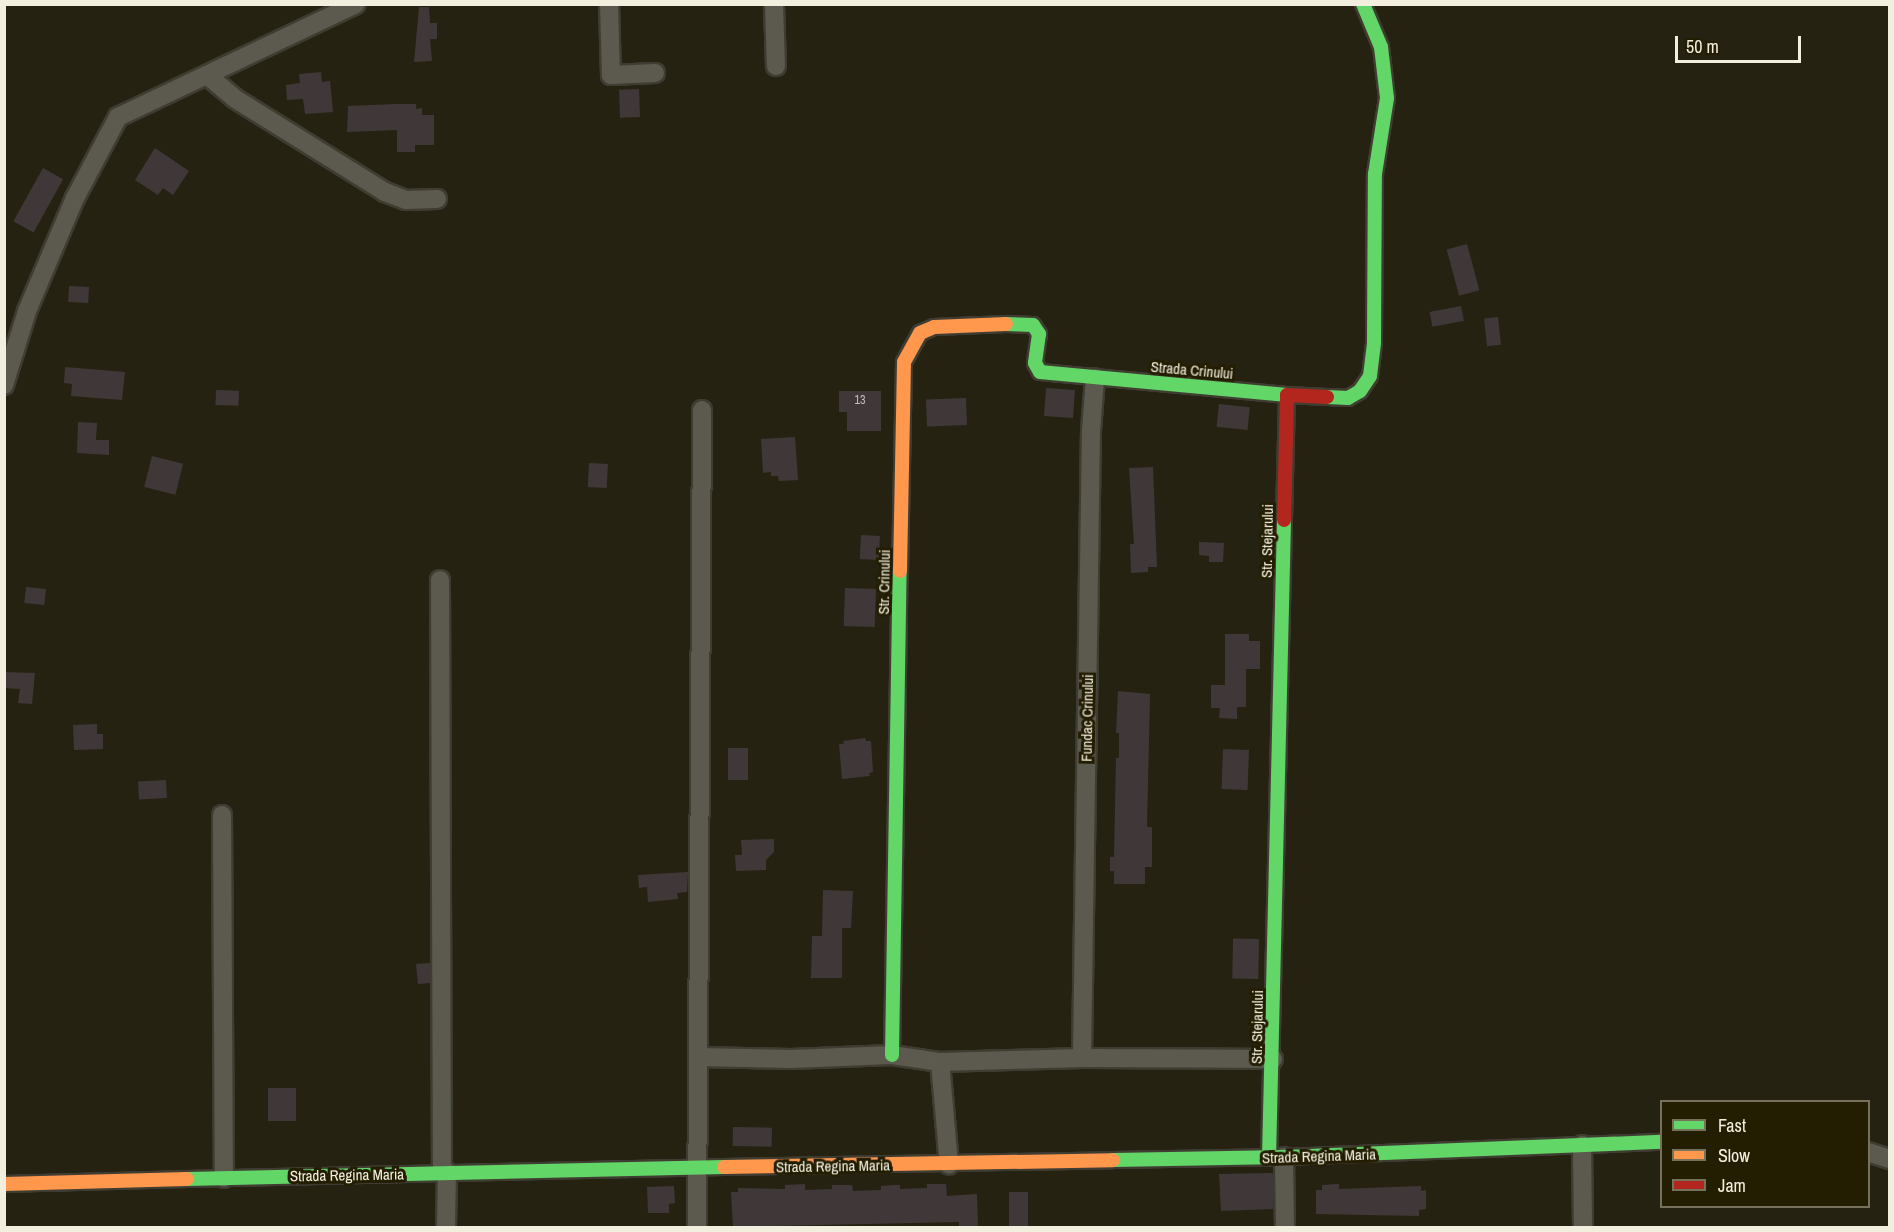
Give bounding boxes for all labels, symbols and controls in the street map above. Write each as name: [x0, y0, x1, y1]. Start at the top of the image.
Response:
scale bar: [1678, 24, 1804, 62]
text: 50 m: [1686, 34, 1719, 59]
street label: Strada Crinului: [1150, 357, 1234, 383]
house number: 13: [855, 394, 865, 408]
street label: Str. Stejarului: [1257, 504, 1277, 578]
street label: Str. Crinului: [874, 549, 894, 615]
street label: Fundac Crinului: [1077, 674, 1097, 762]
street label: Str. Stejarului: [1247, 990, 1267, 1064]
legend: [1660, 1100, 1870, 1208]
text: Fast: [1718, 1113, 1746, 1138]
text: Slow: [1718, 1143, 1750, 1168]
street label: Strada Regina Maria: [1262, 1145, 1376, 1167]
street label: Strada Regina Maria: [776, 1156, 890, 1176]
street label: Strada Regina Maria: [290, 1165, 404, 1185]
text: Jam: [1718, 1173, 1746, 1198]

